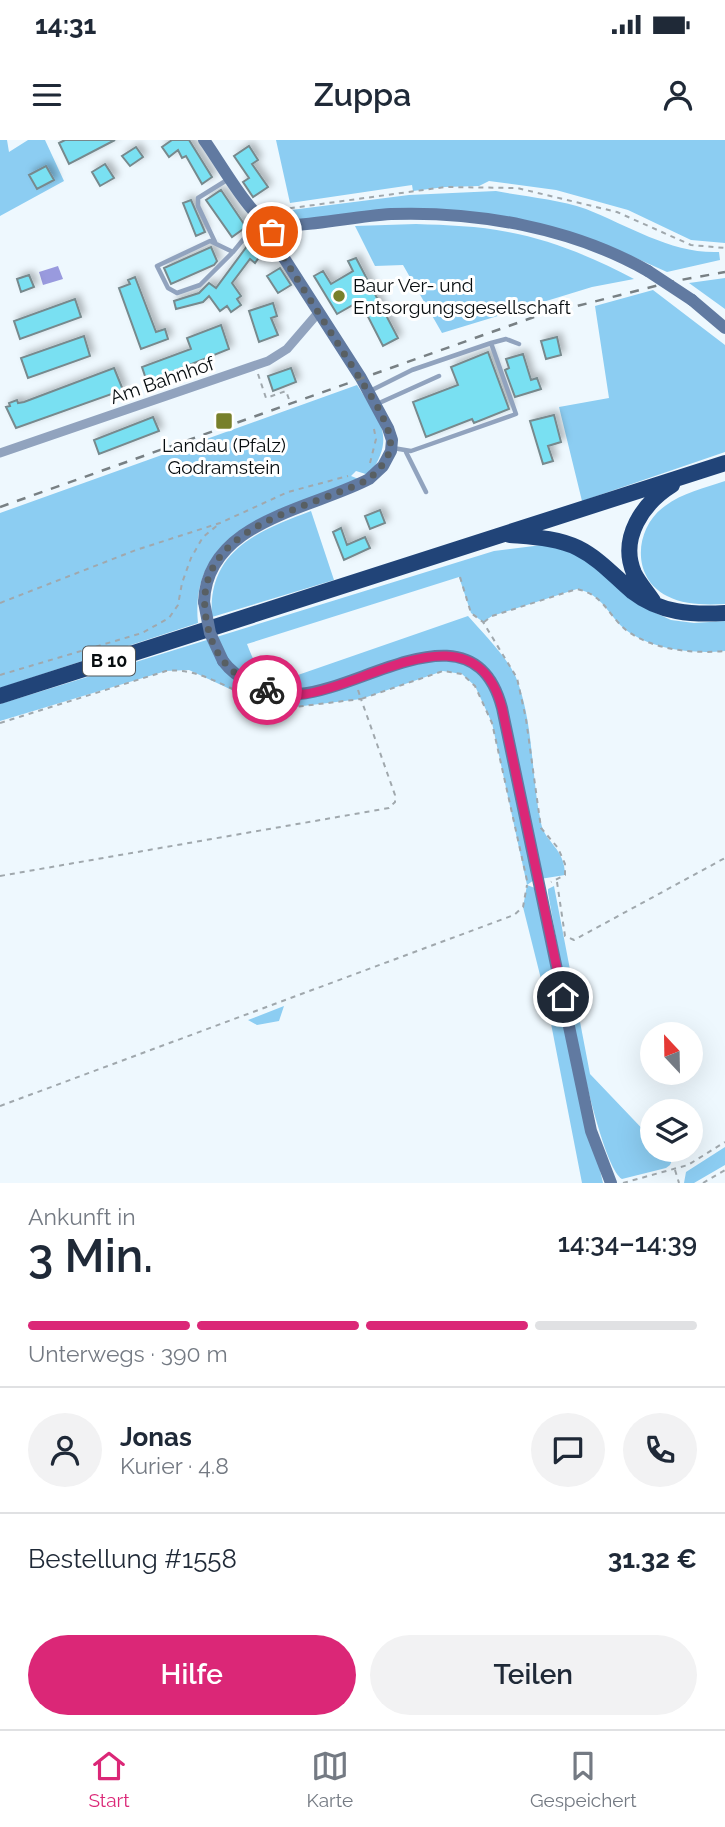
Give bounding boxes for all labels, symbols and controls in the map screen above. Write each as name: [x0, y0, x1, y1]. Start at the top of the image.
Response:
text: 14:31: [35, 10, 96, 40]
icon: menu: [28, 76, 66, 114]
text: Zuppa: [314, 76, 411, 113]
icon: person: [659, 76, 697, 114]
pin: [242, 202, 302, 262]
icon: bag: [253, 213, 291, 251]
place label: Baur Ver- und Entsorgungsgesellschaft: [353, 274, 572, 318]
marker: Baur Ver- und Entsorgungsgesellschaft: [331, 288, 347, 304]
street label: Am Bahnhof: [107, 352, 218, 408]
marker: Landau (Pfalz) Godramstein: [214, 411, 234, 431]
place label: Landau (Pfalz) Godramstein: [162, 434, 286, 478]
road number: B 10: [83, 646, 135, 676]
courier: [232, 655, 302, 725]
icon: bike: [248, 671, 286, 709]
pin: [533, 967, 593, 1027]
icon: home: [544, 978, 582, 1016]
north arrow: [640, 1022, 704, 1085]
map controls: [640, 1022, 703, 1162]
button: layers: [640, 1099, 703, 1162]
text: Ankunft in: [28, 1203, 136, 1230]
text: 14:34–14:39: [558, 1228, 697, 1258]
text: 3 Min.: [28, 1229, 153, 1283]
text: Unterwegs · 390 m: [28, 1340, 228, 1367]
button: person: [28, 1413, 102, 1487]
button: chat: [531, 1413, 605, 1487]
button: phone: [623, 1413, 697, 1487]
text: Jonas: [120, 1422, 192, 1452]
text: Kurier · 4.8: [120, 1452, 229, 1479]
text: Bestellung #1558: [28, 1544, 237, 1574]
text: 31.32 €: [608, 1544, 697, 1574]
button: Hilfe: [28, 1635, 356, 1715]
button: Teilen: [370, 1635, 697, 1715]
tab: Start: [88, 1747, 130, 1811]
tab: Karte: [306, 1747, 353, 1811]
tab: Gespeichert: [530, 1747, 637, 1811]

